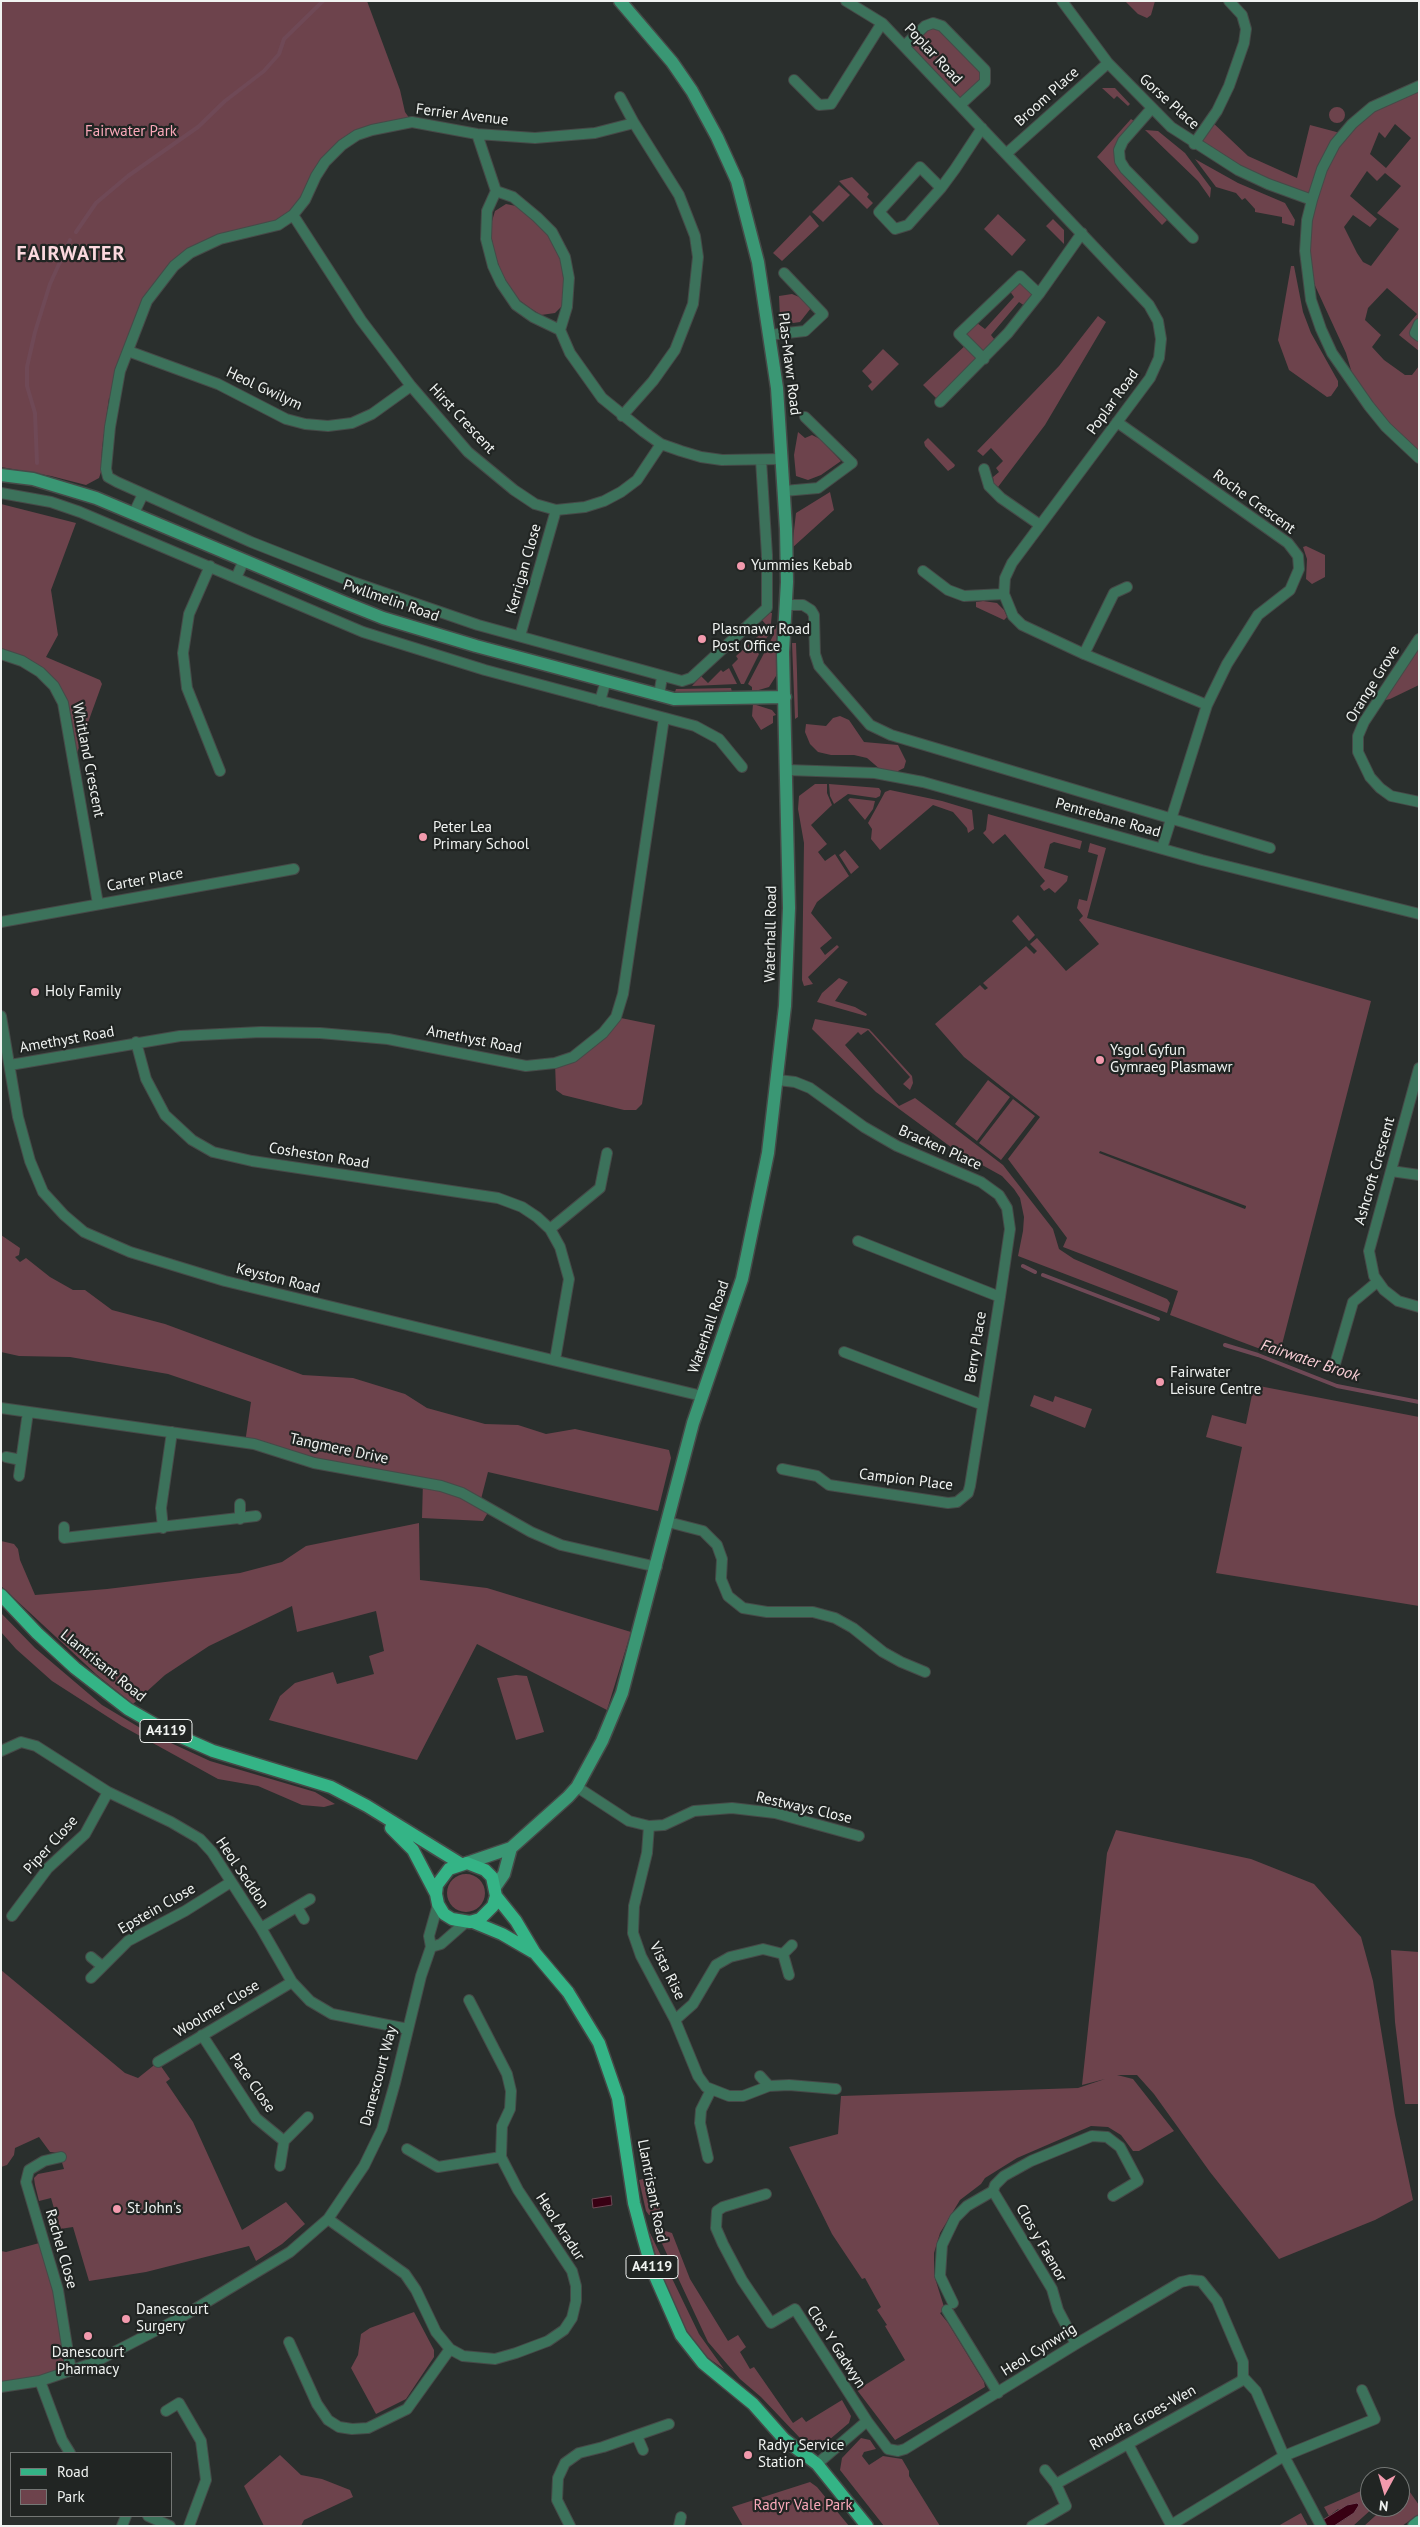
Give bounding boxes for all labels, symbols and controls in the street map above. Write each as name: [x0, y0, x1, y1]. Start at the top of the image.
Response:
street label: Poplar Road: [900, 20, 966, 88]
street label: Broom Place: [1011, 63, 1083, 131]
street label: Gorse Place: [1135, 70, 1203, 134]
street label: Ferrier Avenue: [415, 100, 509, 130]
park label: Fairwater Park: [85, 123, 177, 141]
district label: FAIRWATER: [15, 242, 127, 266]
street label: Plas-Mawr Road: [774, 312, 804, 416]
street label: Heol Gwilym: [223, 364, 305, 414]
street label: Poplar Road: [1083, 366, 1143, 438]
street label: Hirst Crescent: [425, 380, 499, 458]
street label: Roche Crescent: [1209, 466, 1299, 538]
street label: Kerrigan Close: [503, 522, 545, 616]
place label: Yummies Kebab: [751, 557, 852, 575]
marker: Yummies Kebab: [735, 560, 747, 572]
street label: Pwllmelin Road: [341, 576, 441, 626]
place label: Plasmawr Road Post Office: [712, 621, 810, 656]
marker: Plasmawr Road Post Office: [696, 633, 708, 645]
street label: Orange Grove: [1342, 642, 1404, 726]
street label: Whitland Crescent: [68, 701, 108, 819]
street label: Pentrebane Road: [1053, 794, 1163, 842]
place label: Peter Lea Primary School: [433, 819, 529, 854]
marker: Peter Lea Primary School: [417, 831, 429, 843]
street label: Carter Place: [105, 864, 185, 896]
street label: Waterhall Road: [761, 885, 781, 983]
place label: Holy Family: [45, 983, 121, 1001]
marker: Holy Family: [29, 986, 41, 998]
street label: Amethyst Road: [425, 1022, 523, 1058]
street label: Amethyst Road: [18, 1023, 116, 1057]
place label: Ysgol Gyfun Gymraeg Plasmawr: [1110, 1042, 1233, 1077]
marker: Ysgol Gyfun Gymraeg Plasmawr: [1094, 1054, 1106, 1066]
street label: Ashcroft Crescent: [1351, 1115, 1399, 1227]
street label: Bracken Place: [896, 1122, 984, 1174]
street label: Cosheston Road: [267, 1139, 371, 1173]
street label: Keyston Road: [234, 1260, 322, 1298]
street label: Waterhall Road: [685, 1278, 733, 1376]
street label: Berry Place: [961, 1310, 991, 1384]
water label: Fairwater Brook: [1258, 1336, 1362, 1386]
place label: Fairwater Leisure Centre: [1170, 1364, 1261, 1399]
marker: Fairwater Leisure Centre: [1154, 1376, 1166, 1388]
street label: Tangmere Drive: [288, 1430, 390, 1468]
street label: Campion Place: [858, 1465, 954, 1495]
street label: Llantrisant Road: [57, 1626, 149, 1706]
road number: A4119: [140, 1720, 192, 1742]
street label: Restways Close: [754, 1788, 854, 1828]
street label: Piper Close: [20, 1812, 82, 1878]
street label: Heol Seddon: [212, 1834, 272, 1912]
street label: Epstein Close: [115, 1880, 199, 1938]
street label: Vista Rise: [645, 1939, 689, 2003]
street label: Woolmer Close: [171, 1977, 263, 2041]
street label: Danescourt Way: [357, 2024, 401, 2128]
street label: Pace Close: [225, 2050, 279, 2116]
street label: Llantrisant Road: [633, 2138, 671, 2244]
street label: Heol Aradur: [532, 2190, 588, 2264]
place label: St John's: [127, 2200, 182, 2218]
street label: Clos y Faenor: [1012, 2201, 1070, 2285]
marker: St John's: [111, 2203, 123, 2215]
street label: Rachel Close: [41, 2207, 81, 2291]
road number: A4119: [626, 2256, 678, 2278]
place label: Danescourt Surgery: [136, 2301, 209, 2336]
street label: Clos Y Gadwyn: [803, 2302, 869, 2392]
marker: Danescourt Surgery: [120, 2313, 132, 2325]
street label: Heol Cynwrig: [998, 2320, 1080, 2380]
marker: Danescourt Pharmacy: [82, 2330, 94, 2342]
place label: Danescourt Pharmacy: [52, 2344, 124, 2379]
street label: Rhodfa Groes-Wen: [1087, 2381, 1199, 2455]
place label: Radyr Service Station: [758, 2437, 844, 2472]
marker: Radyr Service Station: [742, 2449, 754, 2461]
legend: [10, 2452, 172, 2517]
text: Road: [57, 2462, 89, 2481]
north arrow: [1360, 2467, 1410, 2517]
text: Park: [57, 2487, 85, 2506]
text: N: [1378, 2496, 1389, 2515]
park label: Radyr Vale Park: [753, 2497, 853, 2515]

